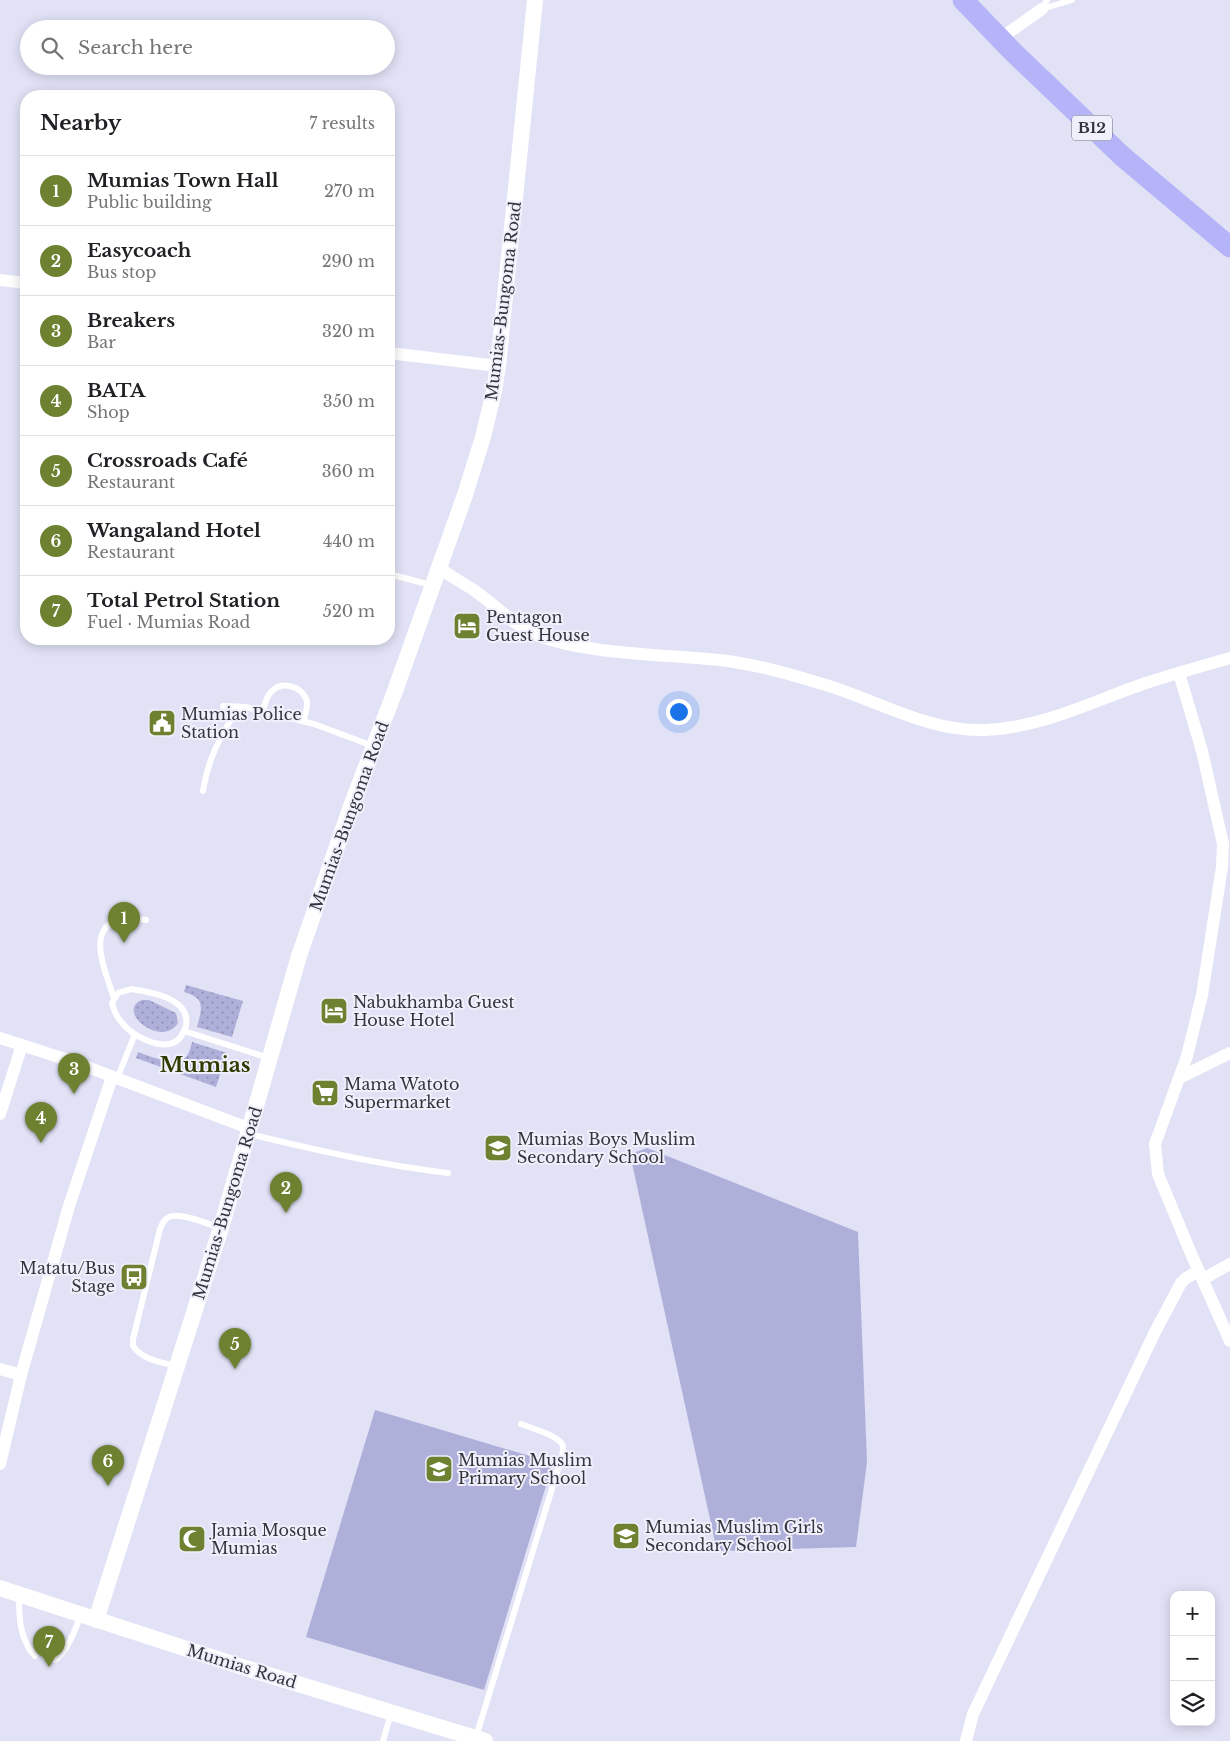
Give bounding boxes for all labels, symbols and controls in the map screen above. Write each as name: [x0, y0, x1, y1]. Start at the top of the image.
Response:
search box: [20, 20, 395, 75]
icon: search: [38, 34, 66, 62]
text: Search here: [78, 36, 193, 59]
text: Nearby: [40, 110, 121, 136]
text: 7 results: [309, 113, 375, 133]
road number: B12: [1072, 116, 1112, 140]
text: Mumias Town Hall: [87, 169, 278, 192]
text: 1: [53, 181, 59, 201]
text: 270 m: [324, 181, 375, 201]
text: Public building: [87, 192, 212, 212]
street label: Mumias-Bungoma Road: [481, 200, 525, 402]
text: Easycoach: [87, 239, 191, 262]
text: 2: [51, 251, 61, 271]
text: 290 m: [322, 251, 375, 271]
text: Bus stop: [87, 262, 156, 282]
text: Breakers: [87, 309, 175, 332]
text: 3: [51, 321, 61, 341]
text: 320 m: [322, 321, 375, 341]
text: Bar: [87, 332, 116, 352]
text: BATA: [87, 379, 145, 402]
text: 4: [51, 391, 61, 411]
text: 350 m: [323, 391, 375, 411]
text: Shop: [87, 402, 130, 422]
text: Crossroads Café: [87, 449, 248, 472]
text: 5: [51, 461, 61, 481]
text: 360 m: [322, 461, 375, 481]
text: Restaurant: [87, 472, 175, 492]
text: Wangaland Hotel: [87, 519, 261, 542]
text: 6: [51, 531, 61, 551]
text: 440 m: [323, 531, 375, 551]
text: Restaurant: [87, 542, 175, 562]
text: Total Petrol Station: [87, 589, 280, 612]
text: 7: [52, 601, 60, 621]
text: 520 m: [323, 601, 375, 621]
place label: Pentagon Guest House: [486, 607, 590, 645]
hotel icon: Pentagon Guest House: [452, 611, 482, 641]
text: Fuel · Mumias Road: [87, 612, 250, 632]
your location: [666, 699, 692, 725]
place label: Mumias Police Station: [181, 704, 302, 742]
public building icon: Mumias Police Station: [147, 708, 177, 738]
street label: Mumias-Bungoma Road: [305, 718, 393, 914]
pin: 1: [108, 902, 140, 943]
place label: Nabukhamba Guest House Hotel: [353, 992, 515, 1030]
hotel icon: Nabukhamba Guest House Hotel: [319, 996, 349, 1026]
district label: Mumias: [159, 1052, 251, 1078]
pin: 3: [58, 1053, 90, 1094]
place label: Mama Watoto Supermarket: [344, 1074, 459, 1112]
supermarket icon: Mama Watoto Supermarket: [310, 1078, 340, 1108]
pin: 4: [25, 1102, 57, 1143]
street label: Mumias-Bungoma Road: [188, 1104, 266, 1302]
place label: Mumias Boys Muslim Secondary School: [517, 1129, 695, 1167]
school or university icon: Mumias Boys Muslim Secondary School: [483, 1133, 513, 1163]
pin: 2: [270, 1172, 302, 1213]
place label: Matatu/Bus Stage: [19, 1258, 115, 1296]
bus stop icon: Matatu/Bus Stage: [119, 1262, 149, 1292]
pin: 5: [219, 1328, 251, 1369]
pin: 6: [92, 1445, 124, 1486]
place label: Mumias Muslim Primary School: [458, 1450, 592, 1488]
school or university icon: Mumias Muslim Primary School: [424, 1454, 454, 1484]
place label: Mumias Muslim Girls Secondary School: [645, 1517, 823, 1555]
place label: Jamia Mosque Mumias: [209, 1520, 327, 1558]
school or university icon: Mumias Muslim Girls Secondary School: [611, 1521, 641, 1551]
mosque icon: Jamia Mosque Mumias: [177, 1524, 207, 1554]
map controls: [1170, 1591, 1215, 1726]
button: +: [1170, 1591, 1215, 1636]
pin: 7: [33, 1626, 65, 1667]
button: −: [1170, 1636, 1215, 1681]
street label: Mumias Road: [185, 1640, 300, 1692]
button: layers: [1170, 1681, 1215, 1726]

